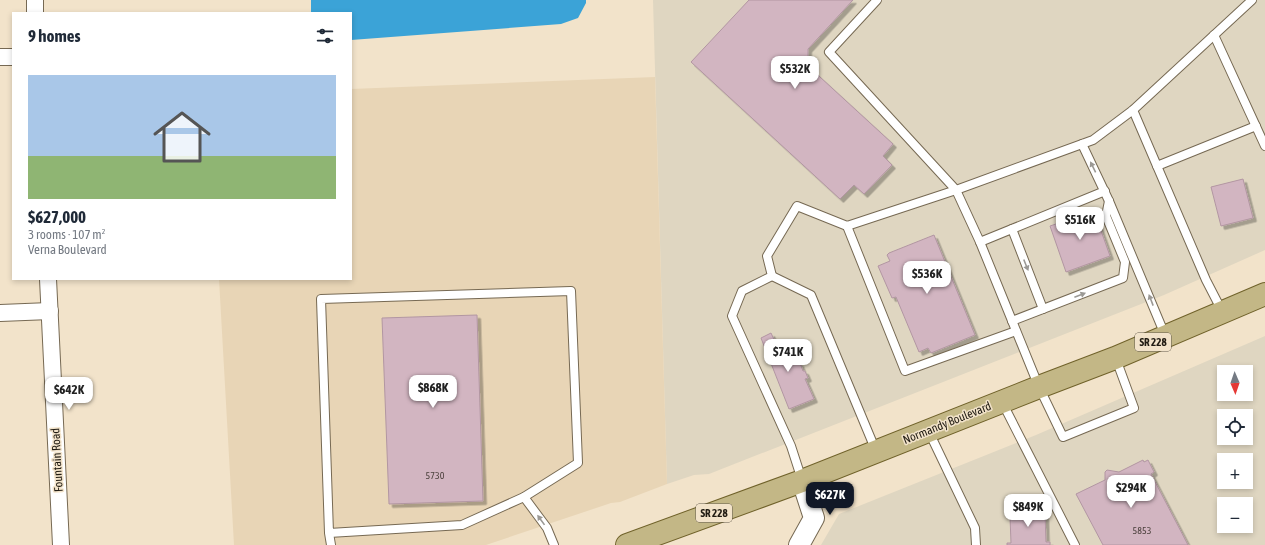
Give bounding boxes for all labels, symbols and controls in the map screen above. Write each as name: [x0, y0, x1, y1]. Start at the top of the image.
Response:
icon: filters: [314, 25, 336, 47]
text: 9 homes: [28, 26, 81, 46]
pin: $532K: [767, 56, 823, 90]
text: $532K: [780, 61, 810, 76]
icon: home: [146, 101, 218, 173]
one-way arrow: [1090, 162, 1096, 173]
text: $627,000: [28, 207, 86, 227]
pin: $516K: [1052, 207, 1108, 241]
text: $516K: [1065, 212, 1095, 227]
text: 3 rooms · 107 m²: [28, 227, 105, 242]
text: Verna Boulevard: [28, 242, 107, 257]
one-way arrow: [1024, 260, 1030, 272]
pin: $536K: [899, 261, 955, 295]
text: $536K: [912, 266, 942, 281]
one-way arrow: [1074, 291, 1086, 297]
one-way arrow: [1147, 294, 1153, 306]
road number: SR 228: [1135, 333, 1171, 351]
pin: $741K: [760, 339, 816, 373]
text: $741K: [773, 344, 803, 359]
north arrow: [1217, 365, 1253, 401]
map controls: [1217, 365, 1253, 533]
pin: $868K: [405, 375, 461, 409]
pin: $642K: [41, 377, 97, 411]
text: $868K: [418, 380, 448, 395]
text: $642K: [54, 382, 84, 397]
street label: Normandy Boulevard: [901, 399, 993, 447]
button: locate: [1217, 409, 1253, 445]
street label: Fountain Road: [48, 428, 66, 492]
button: +: [1217, 453, 1253, 489]
house number: 5730: [426, 470, 445, 481]
pin: $294K: [1103, 475, 1159, 509]
text: $294K: [1116, 480, 1146, 495]
pin: $627K: [802, 482, 858, 516]
text: $627K: [815, 487, 845, 502]
pin: $849K: [1000, 494, 1056, 528]
button: −: [1217, 497, 1253, 533]
text: $849K: [1013, 499, 1043, 514]
road number: SR 228: [696, 504, 732, 522]
one-way arrow: [537, 515, 545, 525]
house number: 5853: [1133, 525, 1152, 536]

